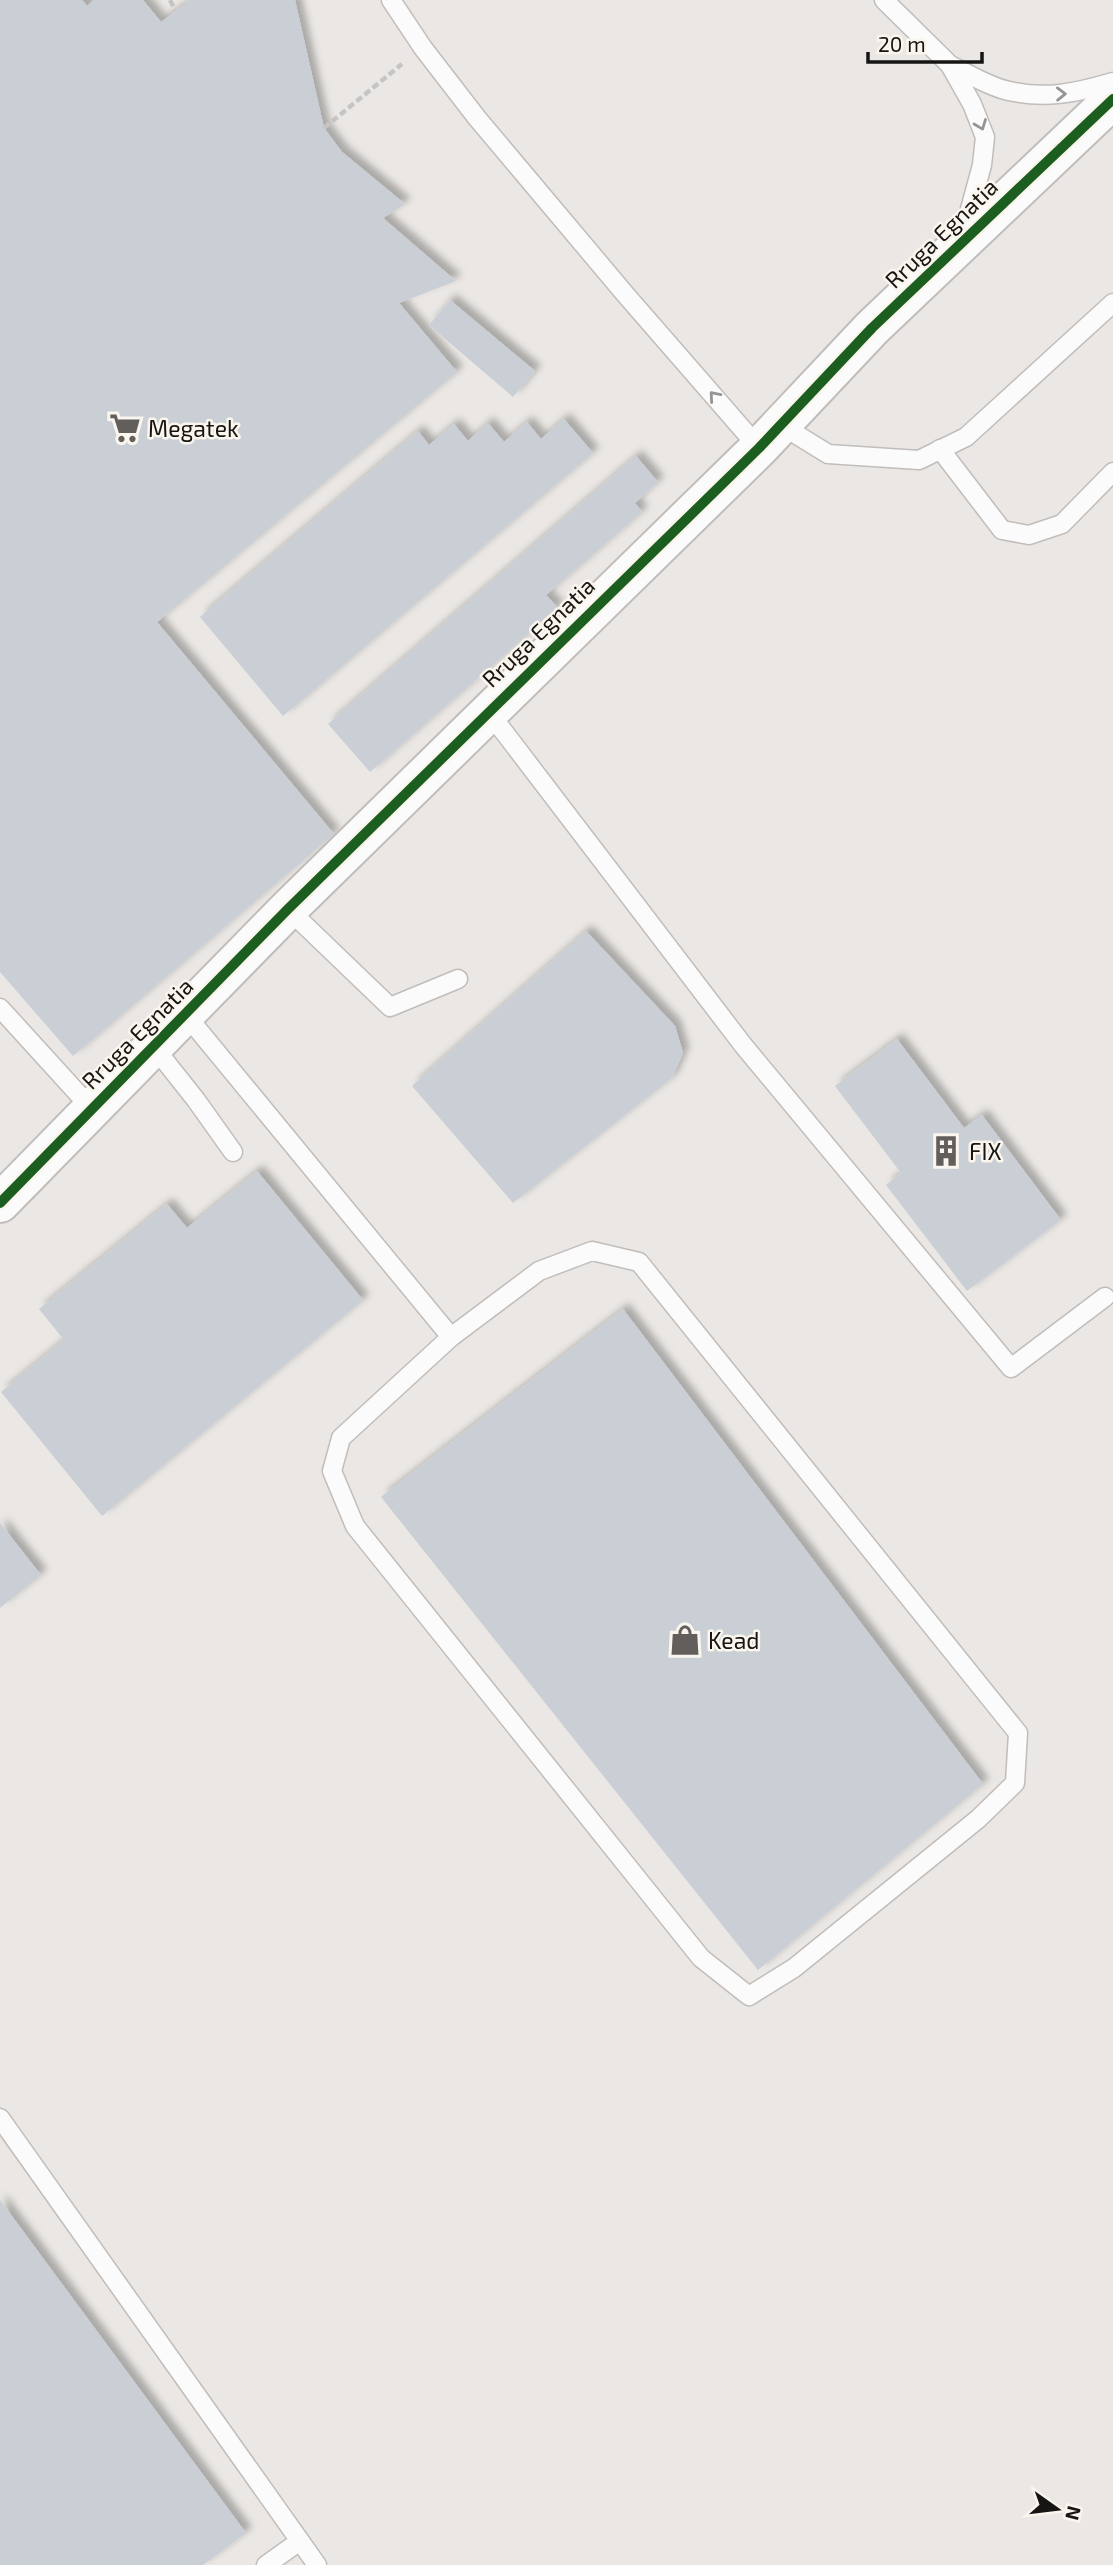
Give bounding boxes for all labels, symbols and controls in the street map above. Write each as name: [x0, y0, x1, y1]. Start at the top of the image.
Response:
scale bar: [868, 21, 982, 65]
text: 20 m: [878, 31, 926, 56]
one-way arrow: [1057, 86, 1067, 102]
one-way arrow: [972, 119, 986, 131]
street label: Rruga Egnatia: [879, 172, 1003, 294]
one-way arrow: [710, 391, 722, 404]
supermarket icon: Megatek: [108, 411, 142, 445]
place label: Megatek: [148, 414, 239, 442]
street label: Rruga Egnatia: [476, 571, 600, 693]
street label: Rruga Egnatia: [76, 972, 198, 1094]
building icon: FIX: [929, 1134, 963, 1168]
place label: FIX: [969, 1137, 1001, 1165]
shop icon: Kead: [668, 1623, 702, 1657]
place label: Kead: [708, 1626, 759, 1654]
north arrow: [1022, 2474, 1092, 2544]
text: N: [1061, 2504, 1087, 2523]

